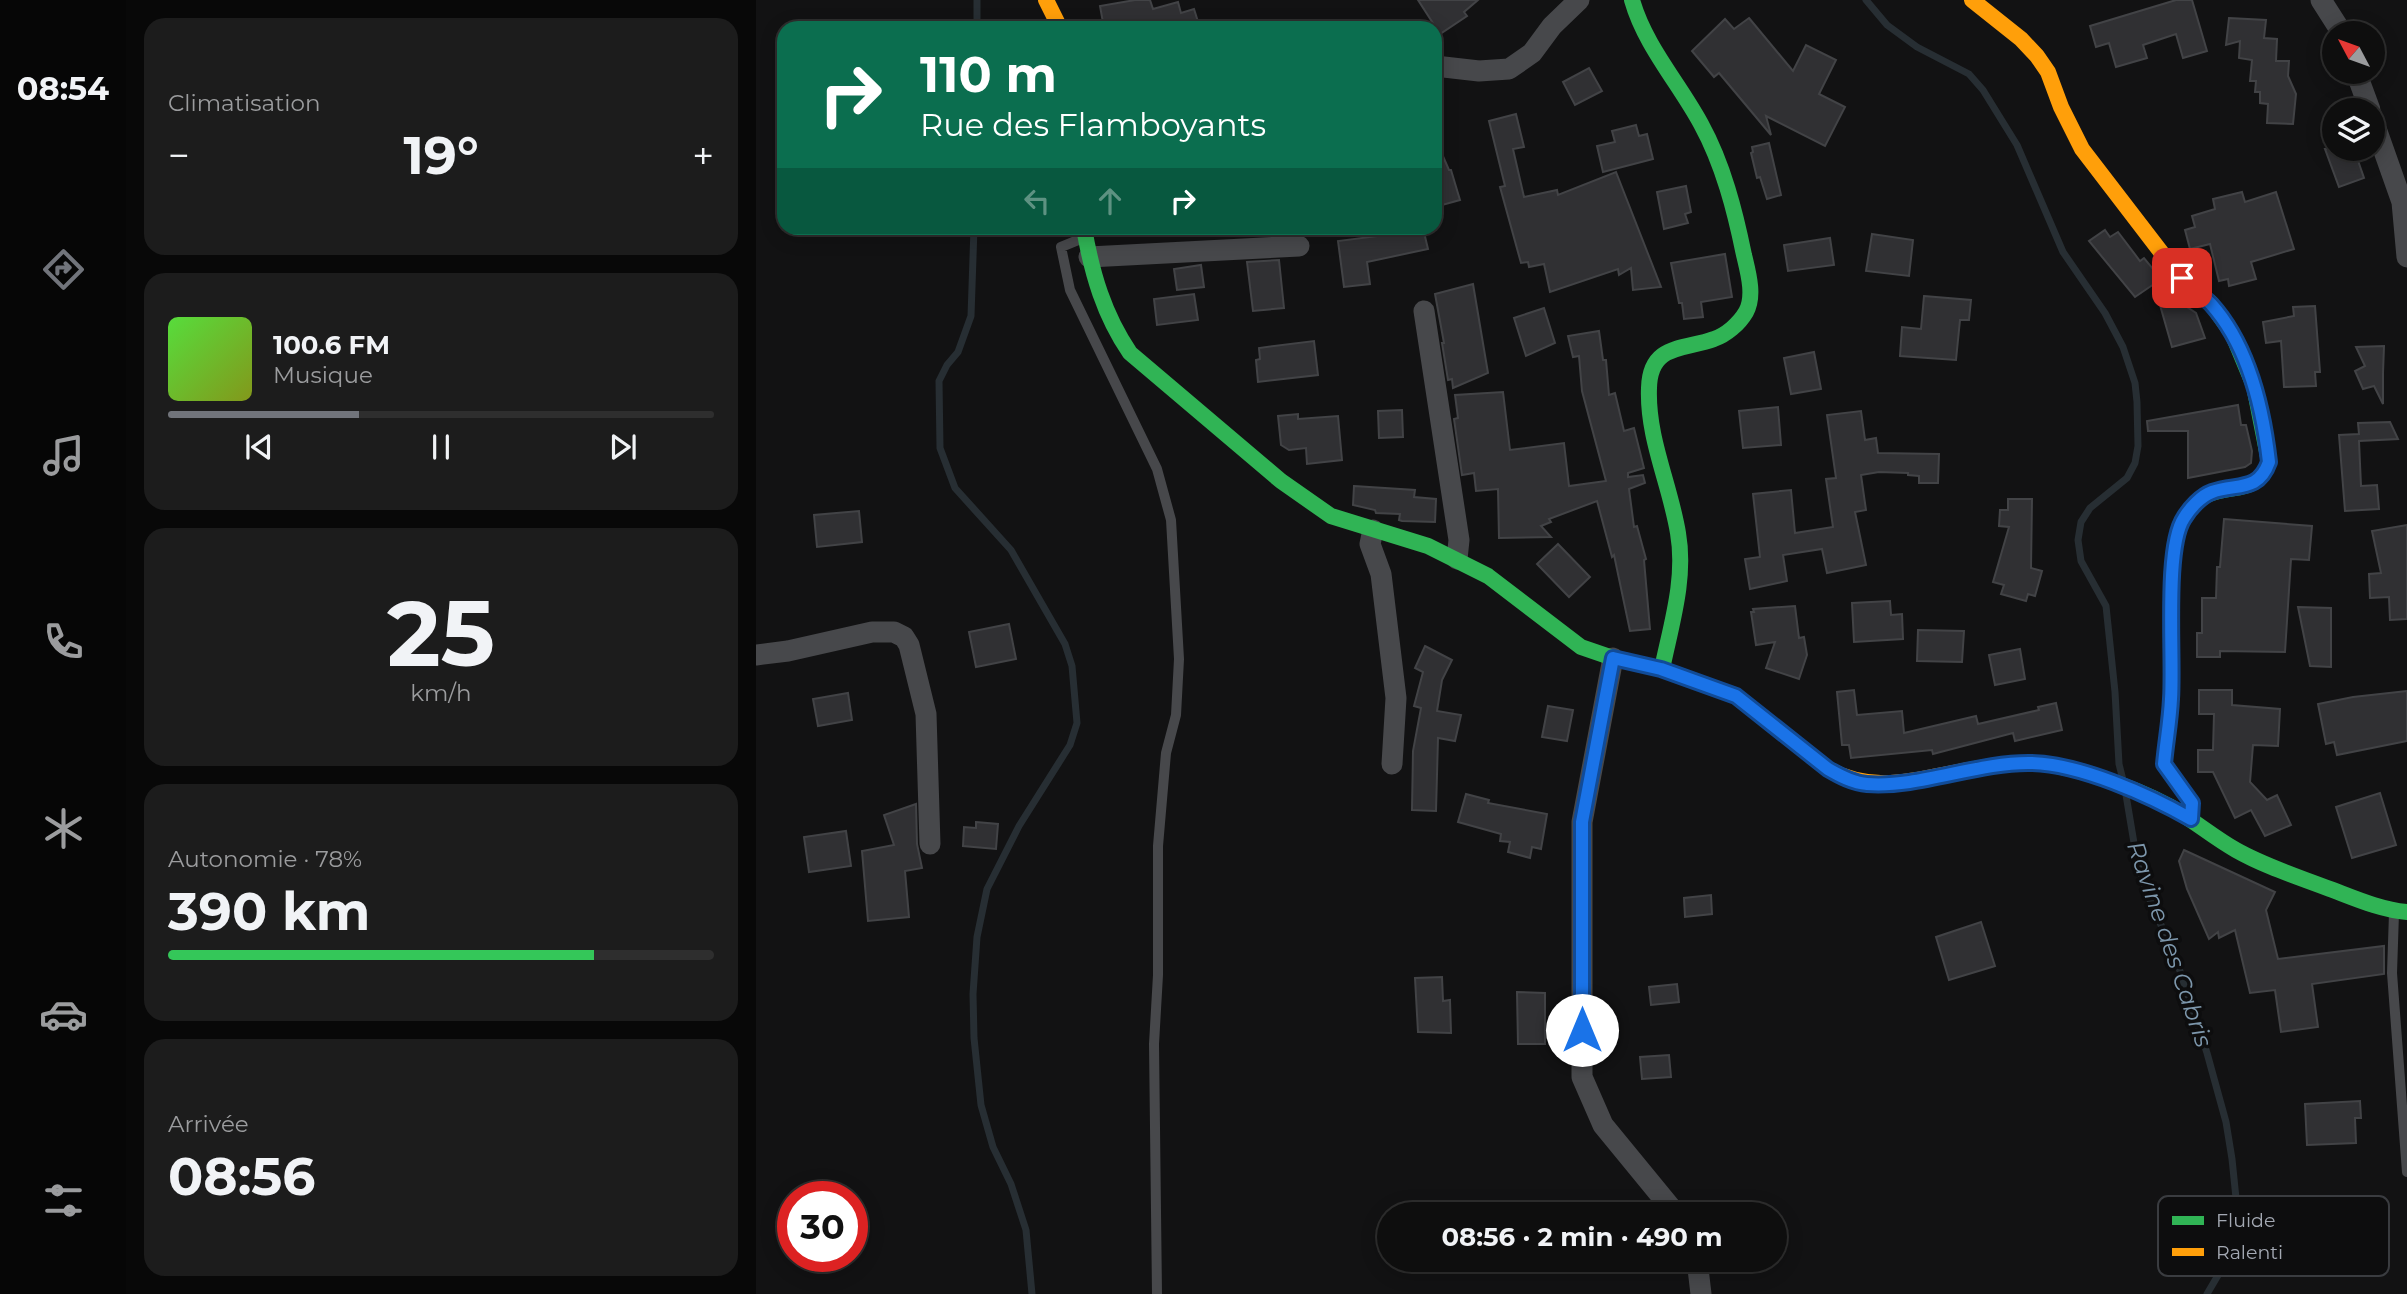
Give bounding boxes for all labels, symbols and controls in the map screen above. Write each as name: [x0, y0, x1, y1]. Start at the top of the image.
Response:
north arrow: [2322, 21, 2385, 84]
map controls: [2322, 21, 2385, 161]
text: 110 m: [920, 45, 1057, 104]
icon: right: [805, 49, 896, 140]
text: 08:54: [17, 69, 109, 108]
text: Climatisation: [168, 89, 320, 117]
button: layers: [2322, 98, 2385, 161]
text: Rue des Flamboyants: [920, 105, 1266, 144]
text: 19°: [403, 124, 479, 187]
text: −: [168, 132, 190, 179]
text: +: [692, 132, 714, 179]
icon: left: [1018, 182, 1056, 220]
icon: ahead: [1091, 182, 1129, 220]
icon: right: [1164, 182, 1202, 220]
icon: directions: [39, 245, 88, 294]
pin: [2152, 248, 2212, 308]
icon: arrive: [2163, 259, 2201, 297]
text: 100.6 FM: [273, 329, 390, 361]
text: Musique: [273, 361, 373, 389]
icon: previous: [240, 428, 278, 466]
icon: pause: [422, 428, 460, 466]
icon: next: [604, 428, 642, 466]
icon: music: [39, 431, 88, 480]
text: 25: [387, 578, 495, 689]
icon: phone: [39, 617, 88, 666]
text: km/h: [410, 679, 472, 707]
icon: climate: [39, 804, 88, 853]
water label: Ravine des Cabris: [2121, 837, 2219, 1051]
text: Autonomie · 78%: [168, 845, 362, 873]
text: 390 km: [168, 880, 370, 943]
icon: car: [39, 990, 88, 1039]
position arrow: [1545, 993, 1619, 1067]
text: Arrivée: [168, 1110, 249, 1138]
text: 08:56: [168, 1145, 315, 1208]
icon: filters: [39, 1176, 88, 1225]
speed limit sign: 30: [777, 1181, 868, 1272]
legend: [2158, 1196, 2389, 1276]
text: Fluide: [2216, 1209, 2275, 1232]
text: 08:56 · 2 min · 490 m: [1441, 1221, 1723, 1253]
text: Ralenti: [2216, 1241, 2283, 1264]

